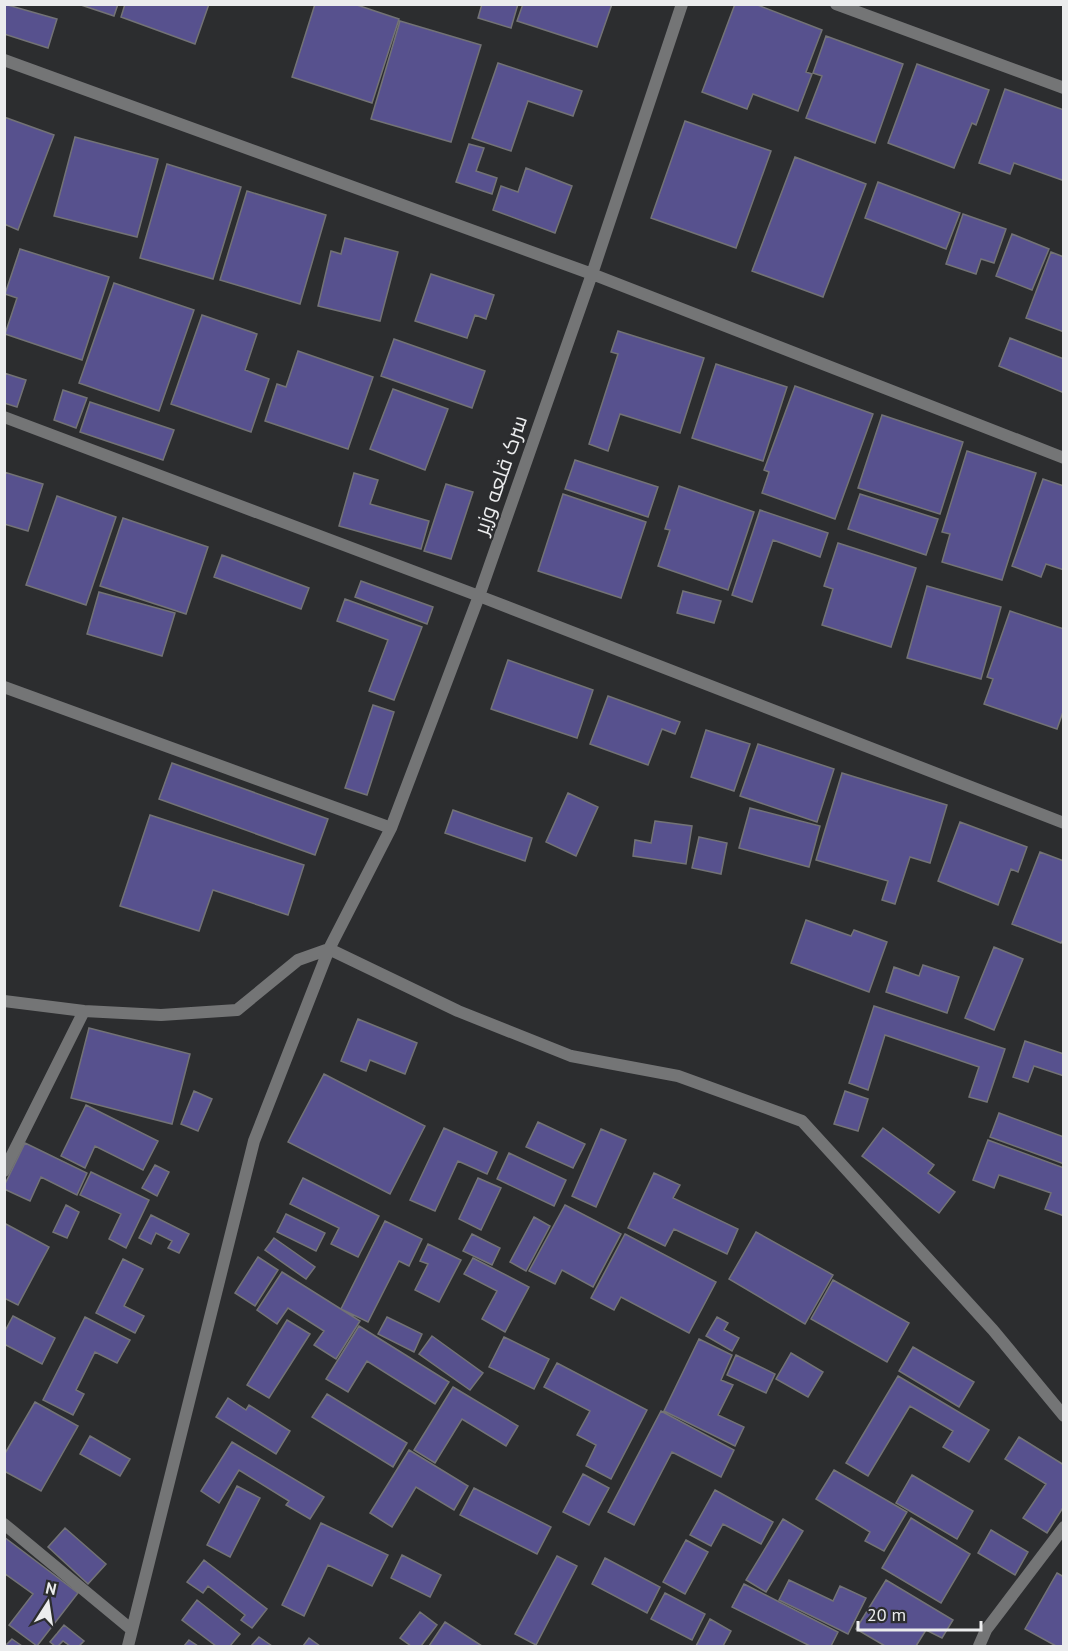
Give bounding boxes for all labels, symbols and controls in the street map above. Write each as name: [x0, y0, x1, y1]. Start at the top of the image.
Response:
street label: سرک قلعه وزیر: [467, 412, 533, 539]
north arrow: [18, 1573, 78, 1633]
text: N: [44, 1577, 58, 1599]
scale bar: [858, 1594, 981, 1632]
text: 20 m: [867, 1603, 906, 1626]

